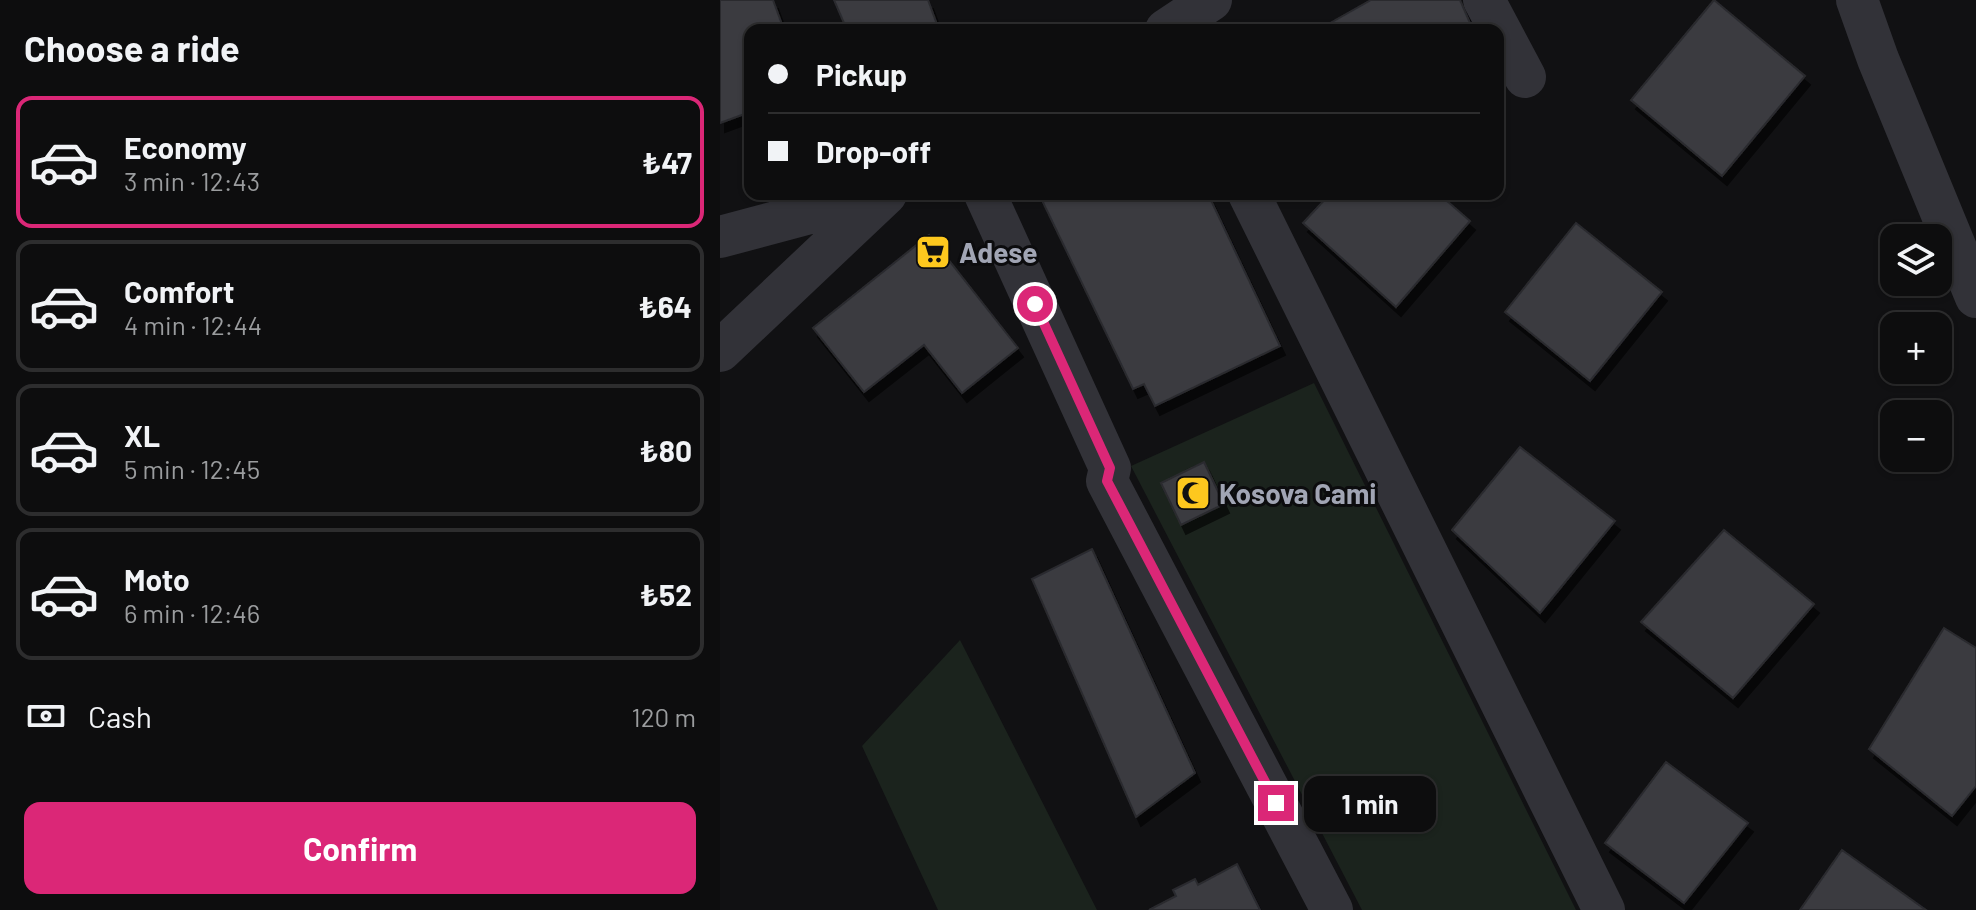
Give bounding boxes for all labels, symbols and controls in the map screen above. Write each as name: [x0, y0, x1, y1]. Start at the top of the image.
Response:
text: Choose a ride: [24, 26, 240, 69]
text: Pickup: [816, 56, 907, 92]
icon: car: [28, 126, 100, 198]
text: Economy: [124, 129, 247, 165]
text: Drop-off: [816, 133, 931, 169]
text: ₺47: [642, 144, 692, 180]
text: 3 min · 12:43: [124, 165, 260, 196]
map controls: [1880, 224, 1952, 472]
button: layers: [1880, 224, 1952, 296]
supermarket icon: Adese: [914, 233, 952, 271]
place label: Adese: [959, 235, 1038, 269]
icon: car: [28, 270, 100, 342]
text: Comfort: [124, 273, 234, 309]
route start: [1017, 286, 1053, 322]
text: ₺64: [638, 288, 692, 324]
text: 4 min · 12:44: [124, 309, 262, 340]
button: +: [1880, 312, 1952, 384]
button: −: [1880, 400, 1952, 472]
icon: car: [28, 414, 100, 486]
text: XL: [124, 417, 160, 453]
text: ₺80: [639, 432, 692, 468]
text: 5 min · 12:45: [124, 453, 260, 484]
mosque icon: Kosova Cami: [1174, 474, 1212, 512]
place label: Kosova Cami: [1219, 476, 1376, 510]
icon: car: [28, 558, 100, 630]
text: Moto: [124, 561, 190, 597]
text: ₺52: [640, 576, 692, 612]
text: 6 min · 12:46: [124, 597, 260, 628]
icon: cash: [24, 694, 68, 738]
text: Cash: [88, 698, 152, 734]
text: 120 m: [632, 701, 696, 732]
callout: 1 min: [1304, 775, 1436, 831]
route end: [1258, 785, 1294, 821]
text: 1 min: [1342, 788, 1398, 819]
button: Confirm: [24, 802, 696, 894]

